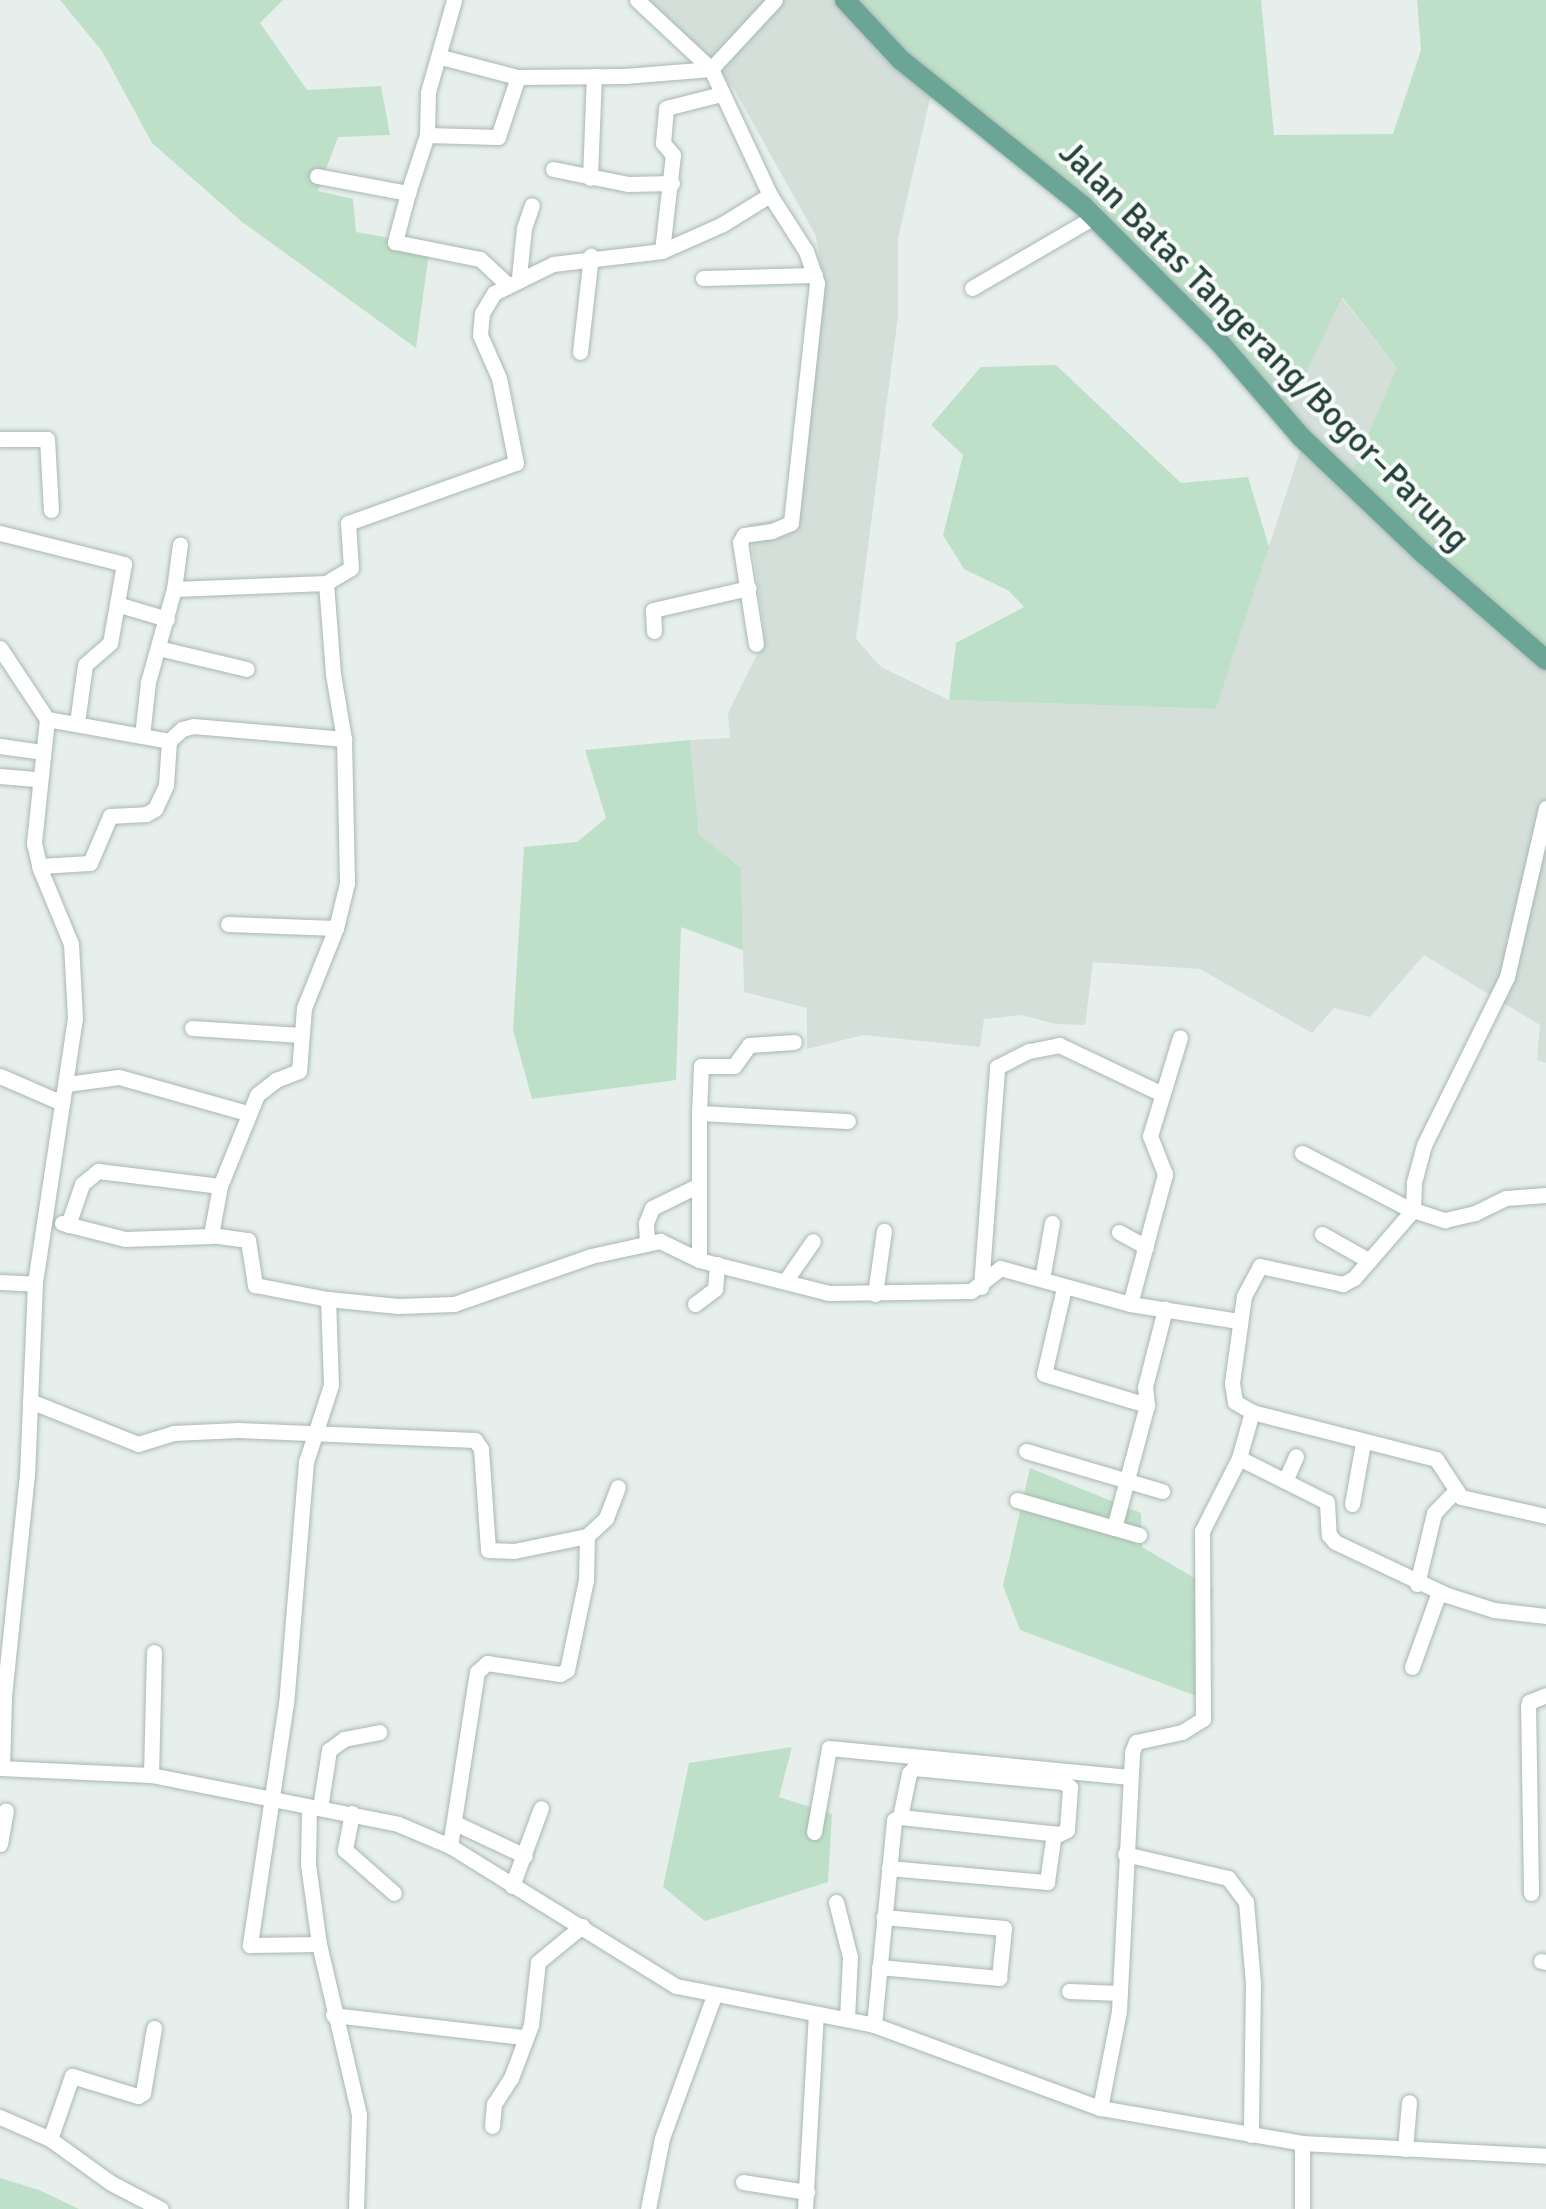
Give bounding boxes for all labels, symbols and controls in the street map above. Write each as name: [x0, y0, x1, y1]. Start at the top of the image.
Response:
street label: Jalan Batas Tangerang/Bogor–Parung: [1050, 132, 1478, 560]

